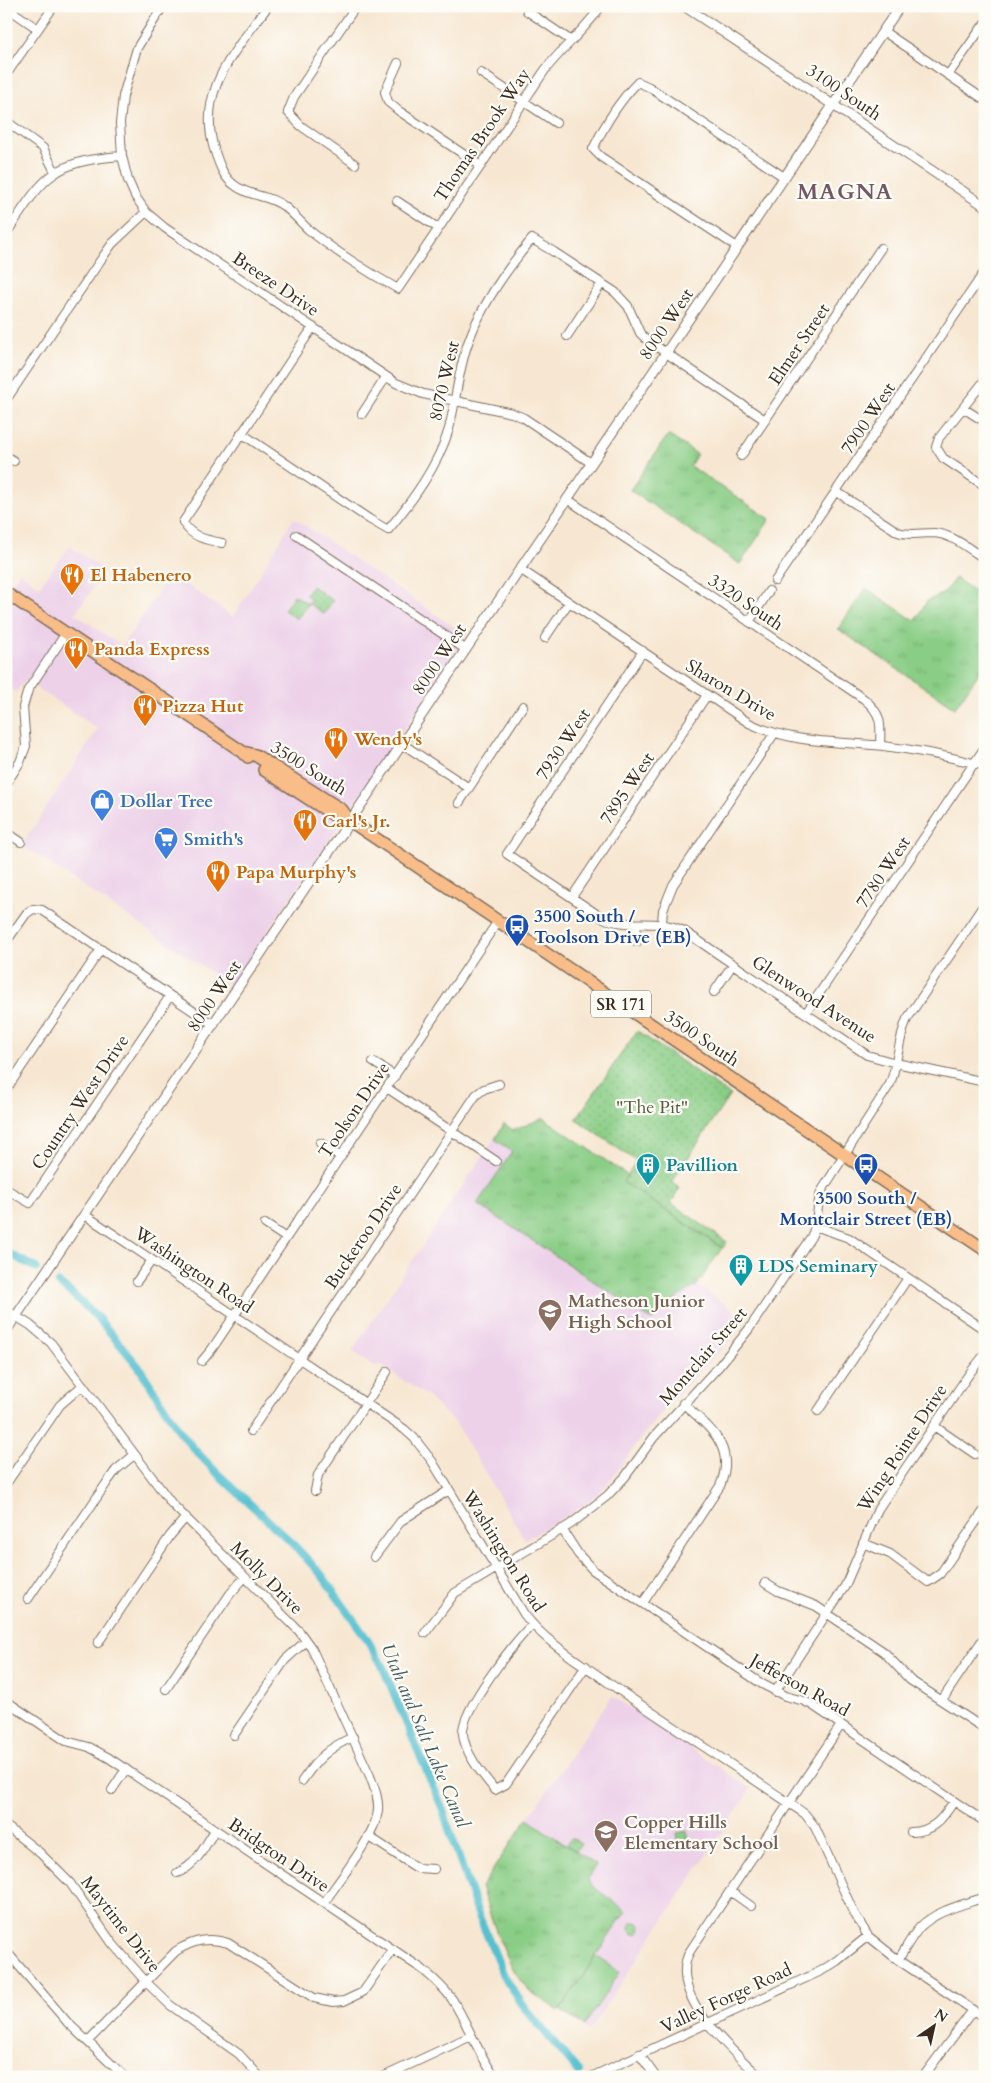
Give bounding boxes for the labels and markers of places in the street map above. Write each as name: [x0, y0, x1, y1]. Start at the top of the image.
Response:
restaurant icon: El Habenero: [59, 562, 85, 596]
place label: El Habenero: [90, 563, 191, 588]
restaurant icon: Panda Express: [63, 636, 89, 670]
place label: Panda Express: [94, 637, 210, 662]
restaurant icon: Pizza Hut: [132, 693, 158, 727]
place label: Pizza Hut: [162, 694, 244, 719]
restaurant icon: Wendy's: [323, 726, 349, 760]
place label: Wendy's: [353, 727, 422, 752]
shop icon: Dollar Tree: [89, 788, 115, 822]
place label: Dollar Tree: [120, 789, 213, 814]
restaurant icon: Carl's Jr.: [292, 808, 318, 842]
place label: Carl's Jr.: [322, 809, 390, 834]
supermarket icon: Smith's: [153, 826, 179, 860]
place label: Smith's: [184, 827, 244, 852]
restaurant icon: Papa Murphy's: [205, 859, 231, 893]
place label: Papa Murphy's: [236, 860, 356, 885]
place label: 3500 South / Toolson Drive (EB): [534, 904, 692, 950]
bus stop icon: 3500 South / Toolson Drive (EB): [504, 913, 530, 947]
building icon: Pavillion: [635, 1152, 661, 1186]
bus stop icon: 3500 South / Montclair Street (EB): [853, 1152, 879, 1186]
place label: Pavillion: [666, 1153, 738, 1178]
place label: 3500 South / Montclair Street (EB): [780, 1186, 952, 1232]
building icon: LDS Seminary: [728, 1253, 754, 1287]
place label: LDS Seminary: [758, 1254, 879, 1279]
place label: Matheson Junior High School: [568, 1289, 706, 1335]
school or university icon: Matheson Junior High School: [537, 1298, 563, 1332]
place label: Copper Hills Elementary School: [624, 1810, 778, 1856]
school or university icon: Copper Hills Elementary School: [593, 1819, 619, 1853]

